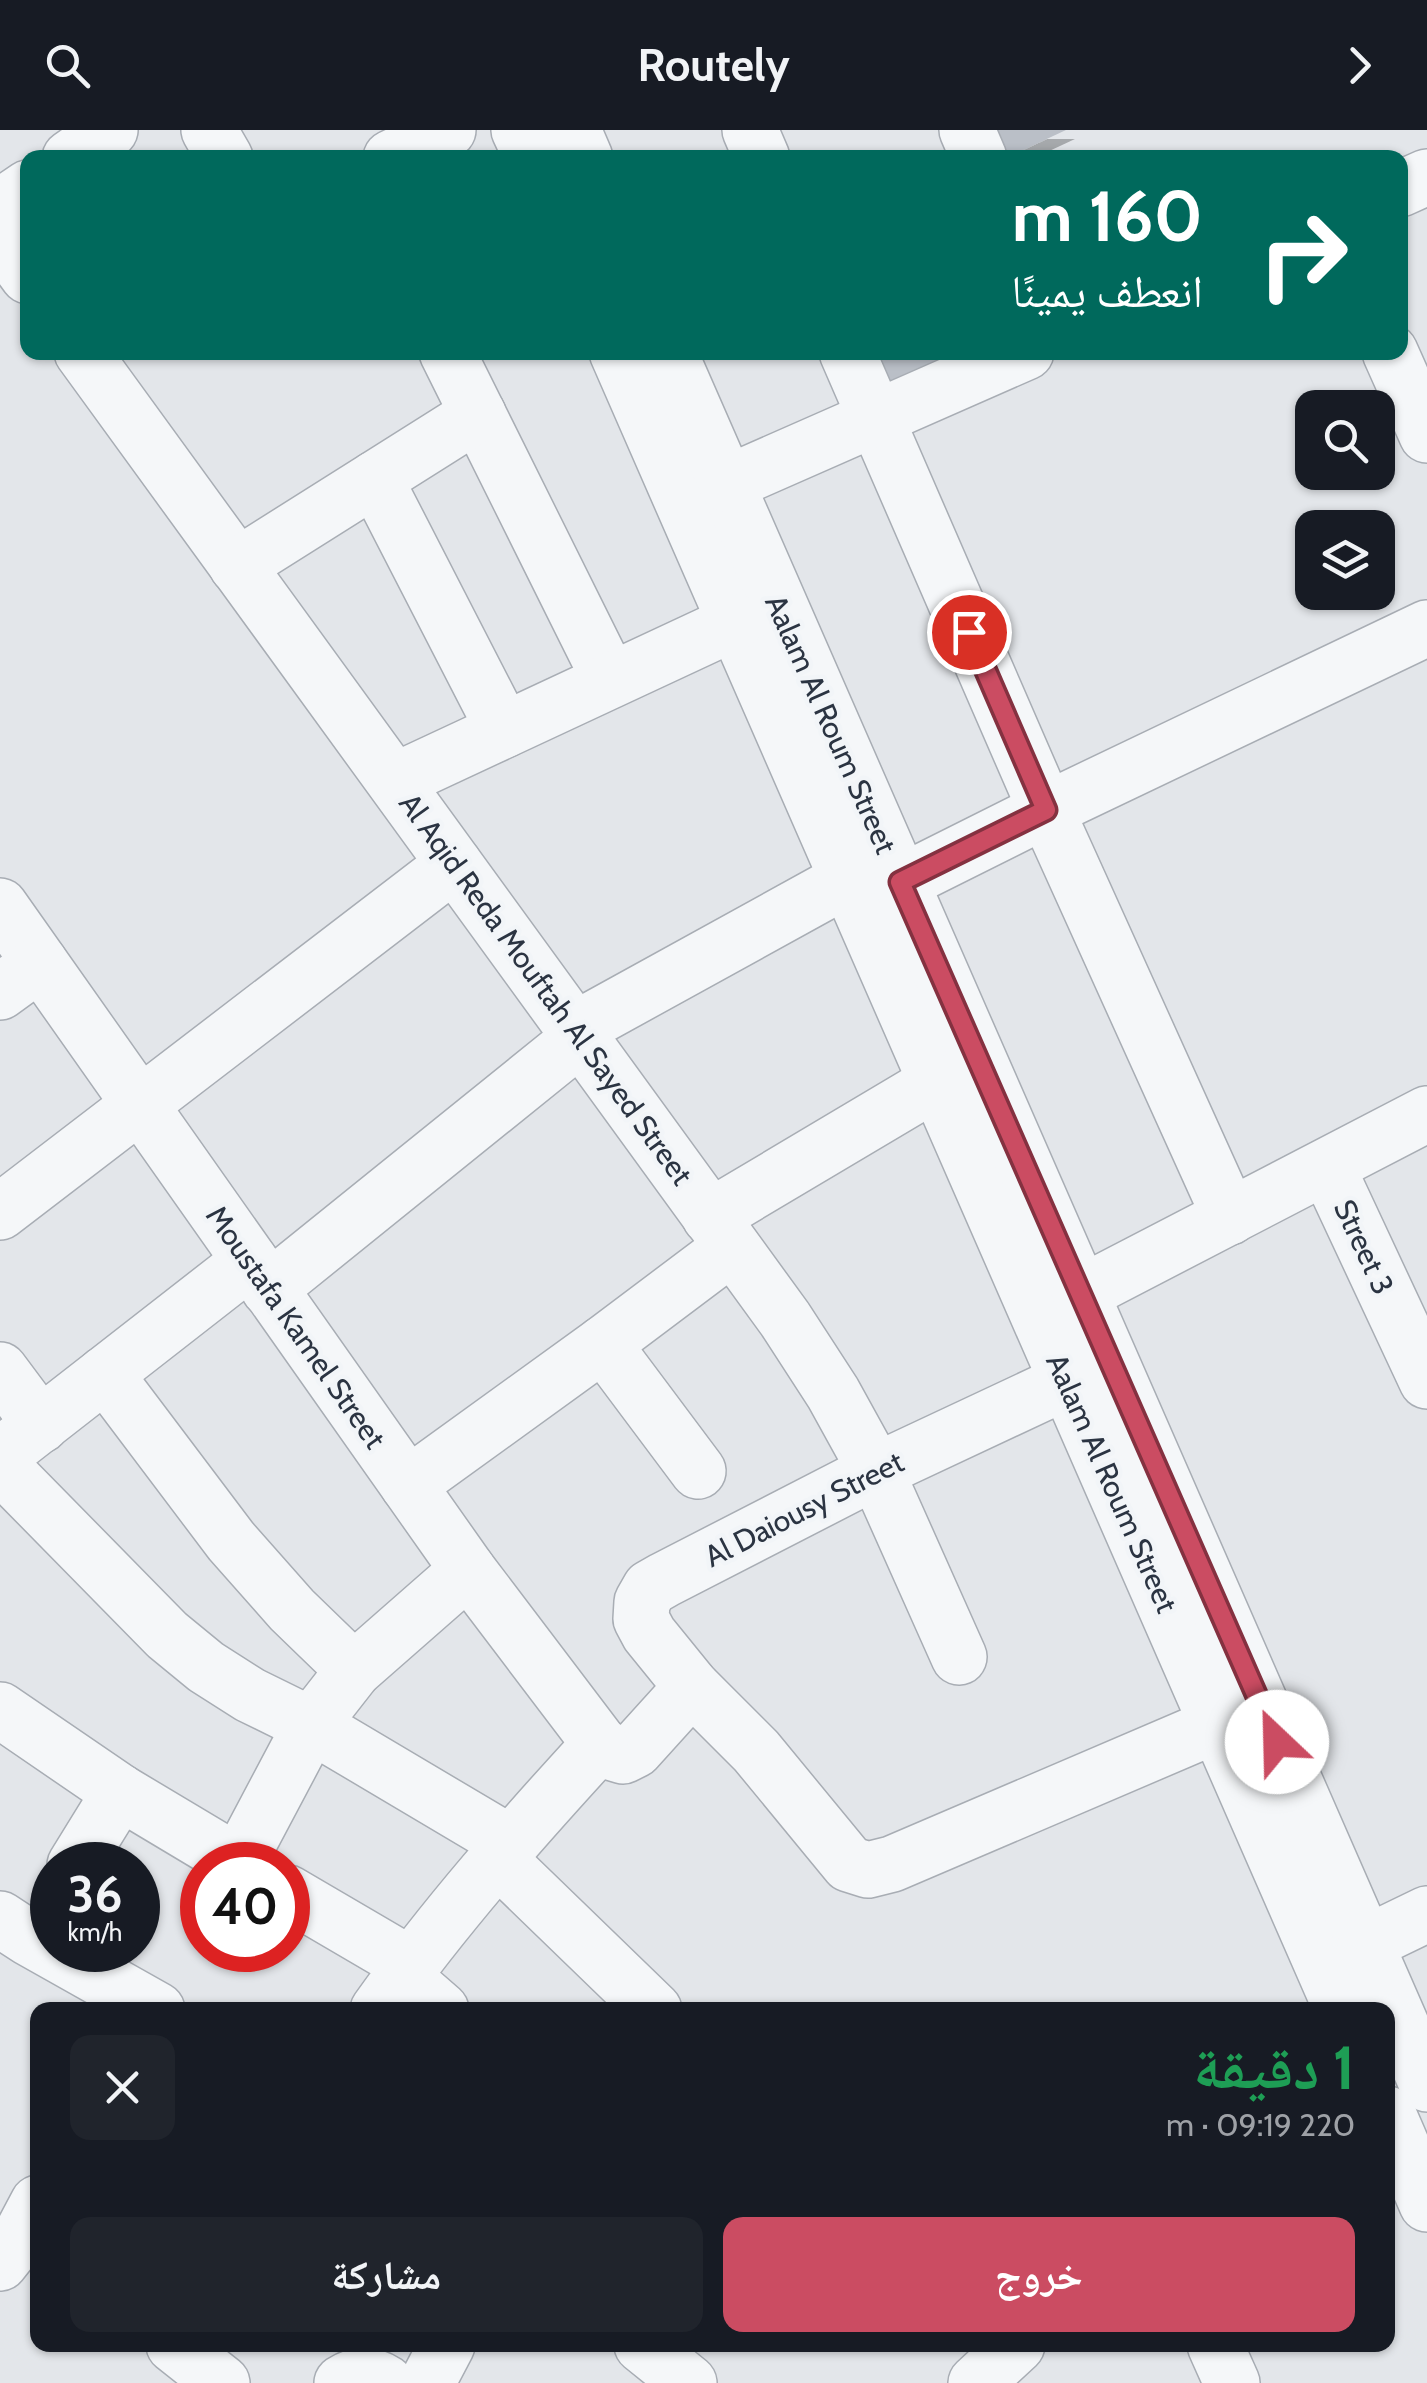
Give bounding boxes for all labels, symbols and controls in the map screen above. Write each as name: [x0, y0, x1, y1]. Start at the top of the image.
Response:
icon: search: [40, 38, 95, 93]
text: Routely: [637, 38, 790, 92]
icon: forward: [1332, 38, 1387, 93]
text: 160 m: [1012, 173, 1203, 259]
icon: right: [1238, 190, 1368, 320]
text: انعطف يمينًا: [1011, 264, 1203, 318]
map controls: [1295, 390, 1395, 610]
button: search: [1295, 390, 1395, 490]
button: layers: [1295, 510, 1395, 610]
street label: Aalam Al Roum Street: [757, 589, 905, 859]
pin: [927, 590, 1012, 675]
icon: arrive: [942, 605, 997, 660]
street label: Al Aqid Reda Mouftah Al Sayed Street: [391, 786, 701, 1192]
street label: Street 3: [1326, 1194, 1402, 1300]
street label: Moustafa Kamel Street: [198, 1198, 394, 1456]
street label: Aalam Al Roum Street: [1038, 1348, 1186, 1618]
street label: Al Daiousy Street: [698, 1443, 910, 1575]
position arrow: [1225, 1690, 1329, 1794]
speed limit sign: 40: [180, 1842, 310, 1972]
text: 36: [67, 1864, 123, 1925]
text: km/h: [68, 1917, 122, 1947]
text: 1 دقيقة: [1193, 2031, 1355, 2104]
button: close: [70, 2035, 175, 2140]
text: 220 m · 09:19: [1166, 2105, 1355, 2144]
button: مشاركة: [70, 2217, 703, 2332]
button: خروج: [723, 2217, 1355, 2332]

